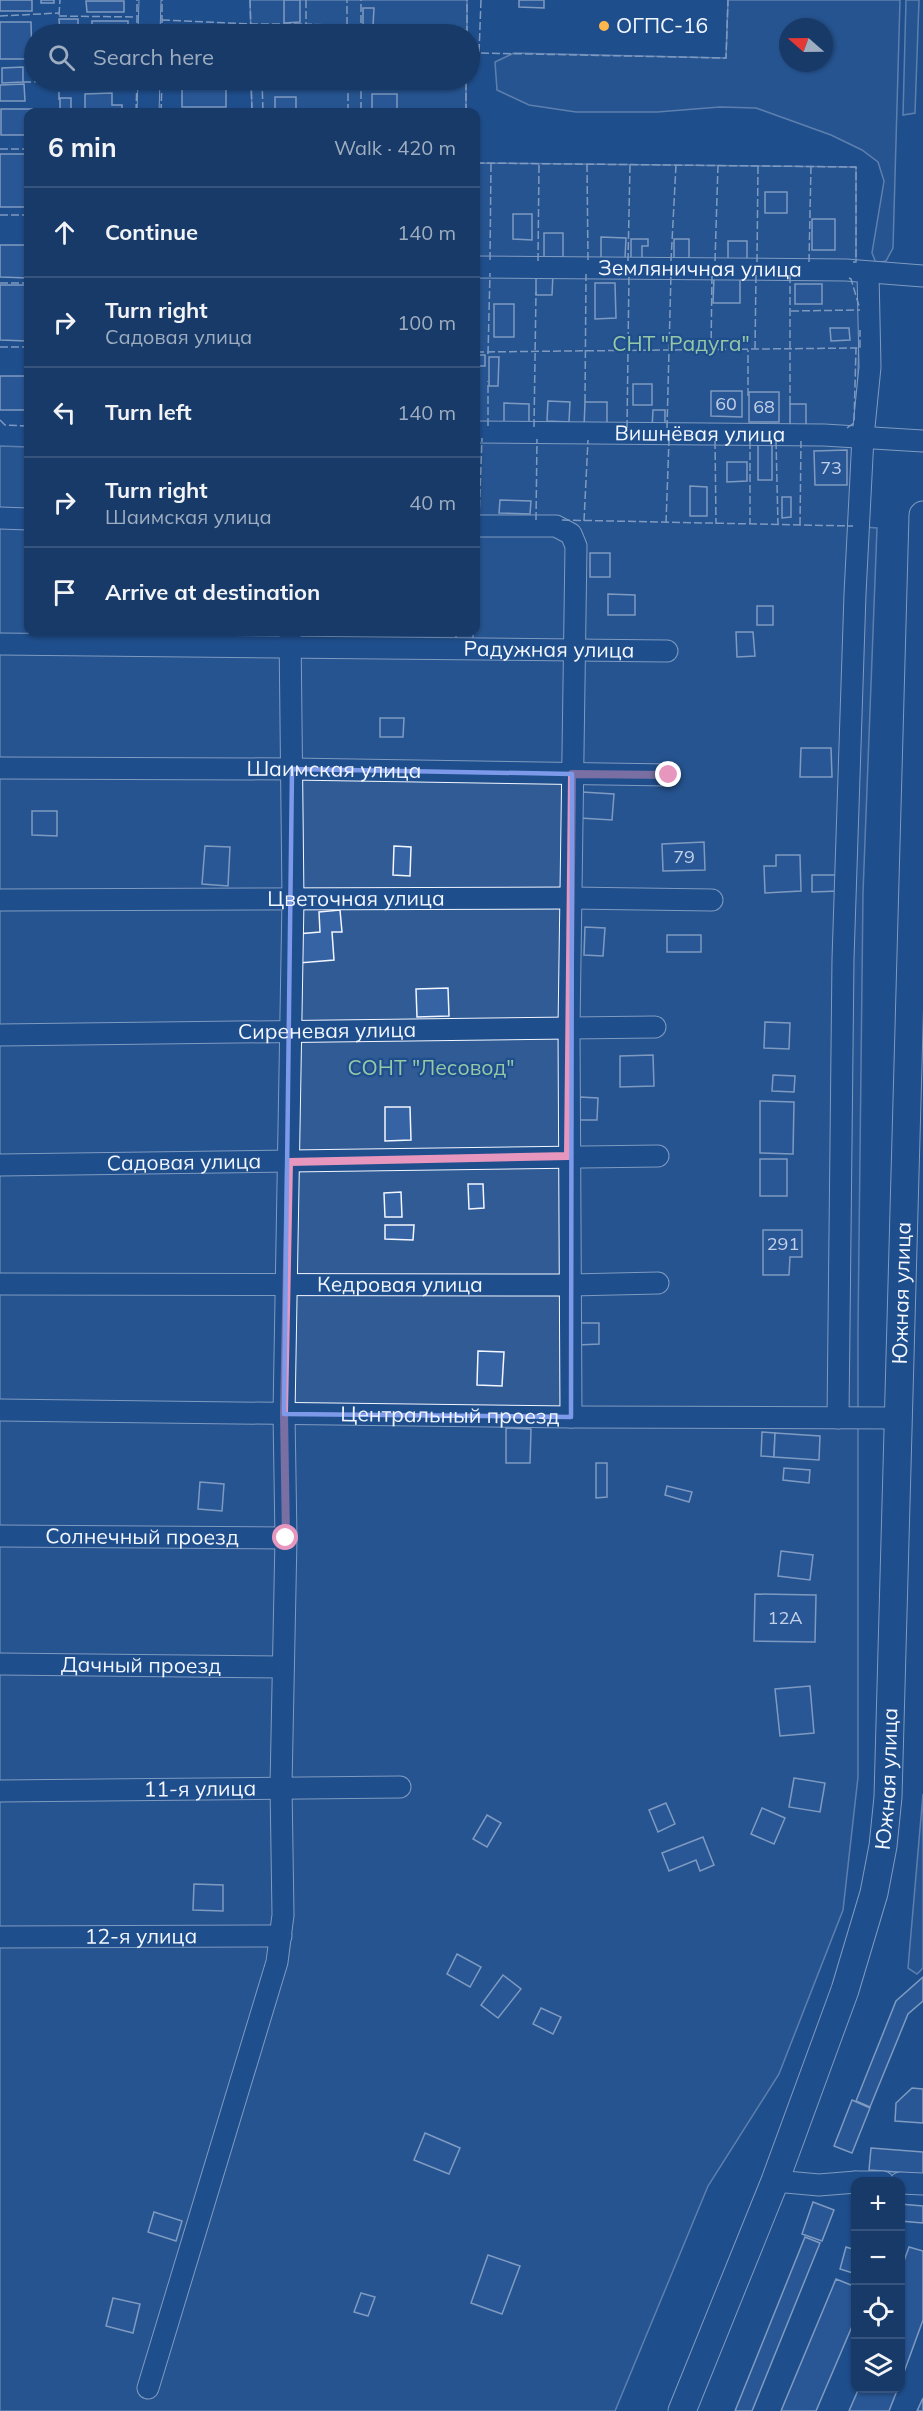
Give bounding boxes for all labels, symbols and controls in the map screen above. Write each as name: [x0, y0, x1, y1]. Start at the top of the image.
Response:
place label: ОГПС-16: [616, 12, 708, 38]
north arrow: [779, 18, 833, 72]
marker: ОГПС-16: [597, 19, 611, 33]
search box: [24, 24, 480, 90]
icon: search: [45, 41, 78, 74]
text: Search here: [93, 43, 214, 71]
text: 6 min: [48, 131, 117, 164]
text: Walk · 420 m: [334, 135, 456, 160]
icon: ahead: [48, 216, 81, 249]
text: Continue: [105, 218, 198, 246]
text: 140 m: [397, 220, 456, 245]
street label: Земляничная улица: [598, 254, 802, 282]
text: Turn right: [105, 296, 208, 324]
icon: right: [48, 306, 81, 339]
text: 100 m: [397, 310, 456, 335]
text: Садовая улица: [105, 324, 252, 349]
park label: СНТ "Радуга": [612, 330, 750, 356]
house number: 60: [715, 392, 737, 415]
house number: 68: [753, 395, 775, 418]
icon: left: [48, 396, 81, 429]
text: Turn left: [105, 398, 192, 426]
text: 140 m: [397, 400, 456, 425]
street label: Вишнёвая улица: [614, 419, 786, 447]
house number: 73: [820, 456, 842, 479]
text: Turn right: [105, 476, 208, 504]
icon: right: [48, 486, 81, 519]
text: 40 m: [409, 490, 456, 515]
text: Шаимская улица: [105, 504, 272, 529]
icon: arrive: [48, 576, 81, 609]
text: Arrive at destination: [105, 578, 320, 606]
street label: Радужная улица: [463, 635, 635, 663]
street label: Шаимская улица: [246, 755, 422, 783]
route end: [655, 761, 681, 787]
house number: 79: [673, 845, 695, 868]
street label: Цветочная улица: [267, 884, 445, 911]
street label: Сиреневая улица: [238, 1016, 416, 1044]
park label: СОНТ "Лесовод": [347, 1054, 515, 1080]
street label: Садовая улица: [106, 1147, 261, 1176]
street label: Южная улица: [886, 1221, 916, 1365]
house number: 291: [767, 1232, 799, 1255]
street label: Кедровая улица: [317, 1271, 483, 1297]
street label: Центральный проезд: [340, 1400, 560, 1429]
street label: Солнечный проезд: [45, 1522, 239, 1550]
route start: [272, 1524, 298, 1550]
house number: 12А: [768, 1606, 802, 1629]
street label: Дачный проезд: [61, 1651, 222, 1678]
street label: Южная улица: [869, 1707, 902, 1851]
street label: 11-я улица: [144, 1774, 256, 1802]
street label: 12-я улица: [85, 1922, 197, 1949]
map controls: [851, 2177, 905, 2393]
button: +: [851, 2177, 905, 2231]
button: −: [851, 2231, 905, 2285]
button: locate: [851, 2285, 905, 2339]
button: layers: [851, 2339, 905, 2393]

